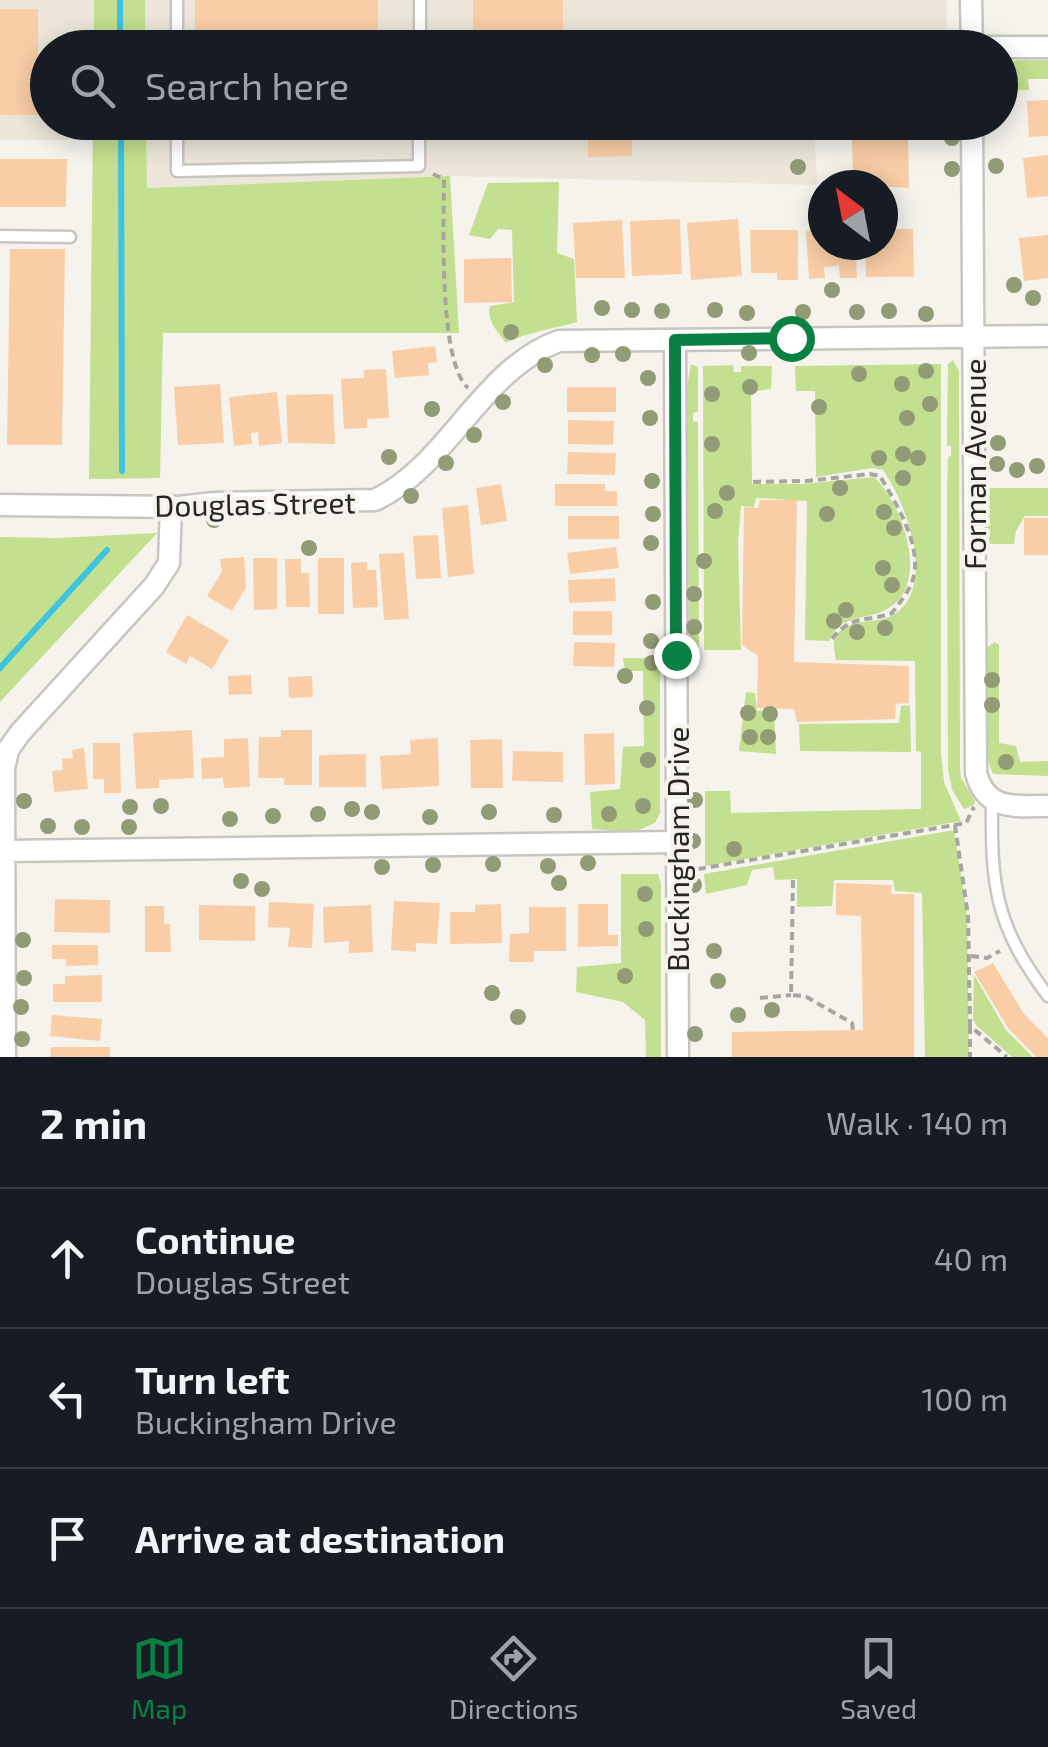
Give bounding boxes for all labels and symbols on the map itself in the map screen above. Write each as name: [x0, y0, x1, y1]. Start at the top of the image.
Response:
north arrow: [808, 170, 898, 260]
route start: [769, 316, 815, 362]
street label: Forman Avenue: [956, 358, 992, 570]
street label: Douglas Street: [154, 483, 356, 523]
route end: [654, 633, 700, 679]
street label: Buckingham Drive: [659, 726, 695, 972]

